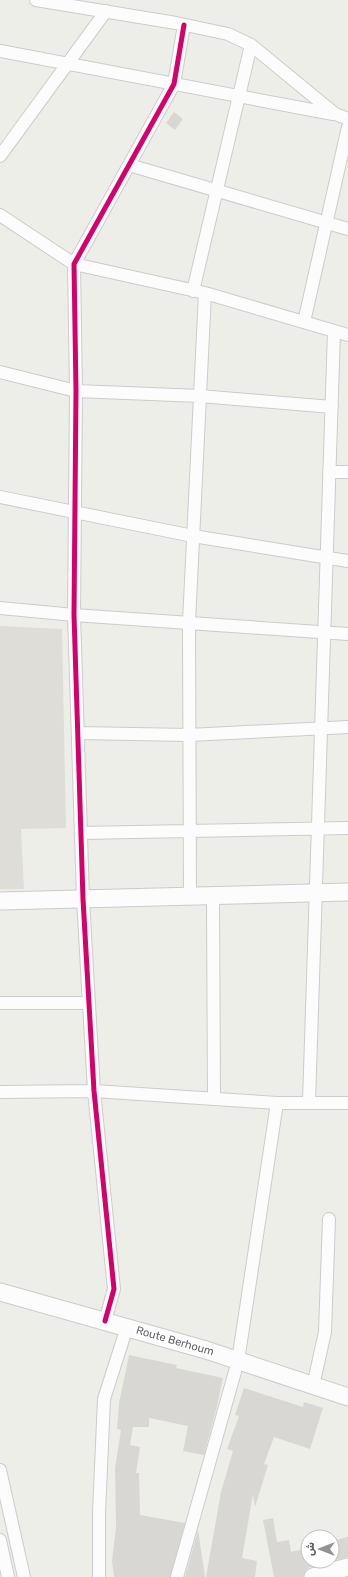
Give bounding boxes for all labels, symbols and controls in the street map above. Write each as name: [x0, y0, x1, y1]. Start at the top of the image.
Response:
street label: Route Berhoum: [135, 1324, 216, 1358]
north arrow: [300, 1529, 340, 1569]
text: ش: [304, 1542, 317, 1556]

